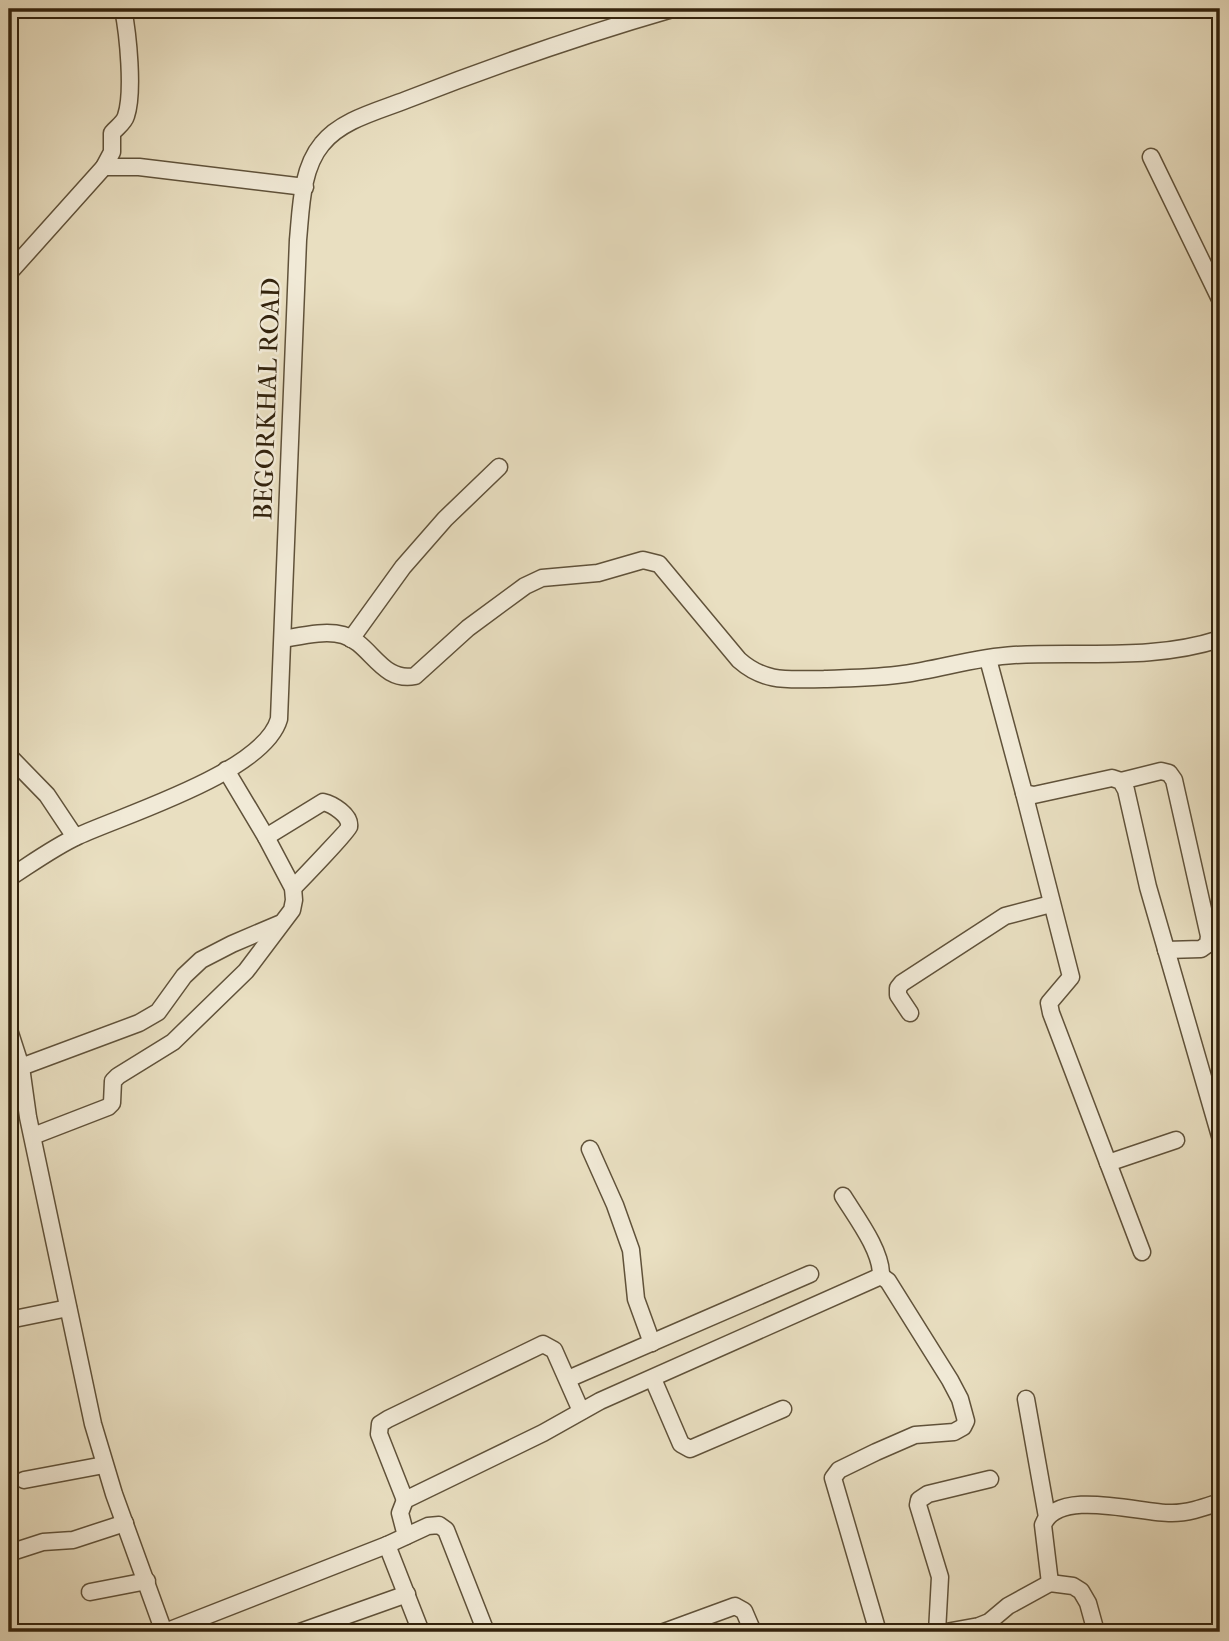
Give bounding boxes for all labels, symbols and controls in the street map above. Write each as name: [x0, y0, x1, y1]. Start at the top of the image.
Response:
street label: BEGORKHAL ROAD: [247, 277, 287, 521]

